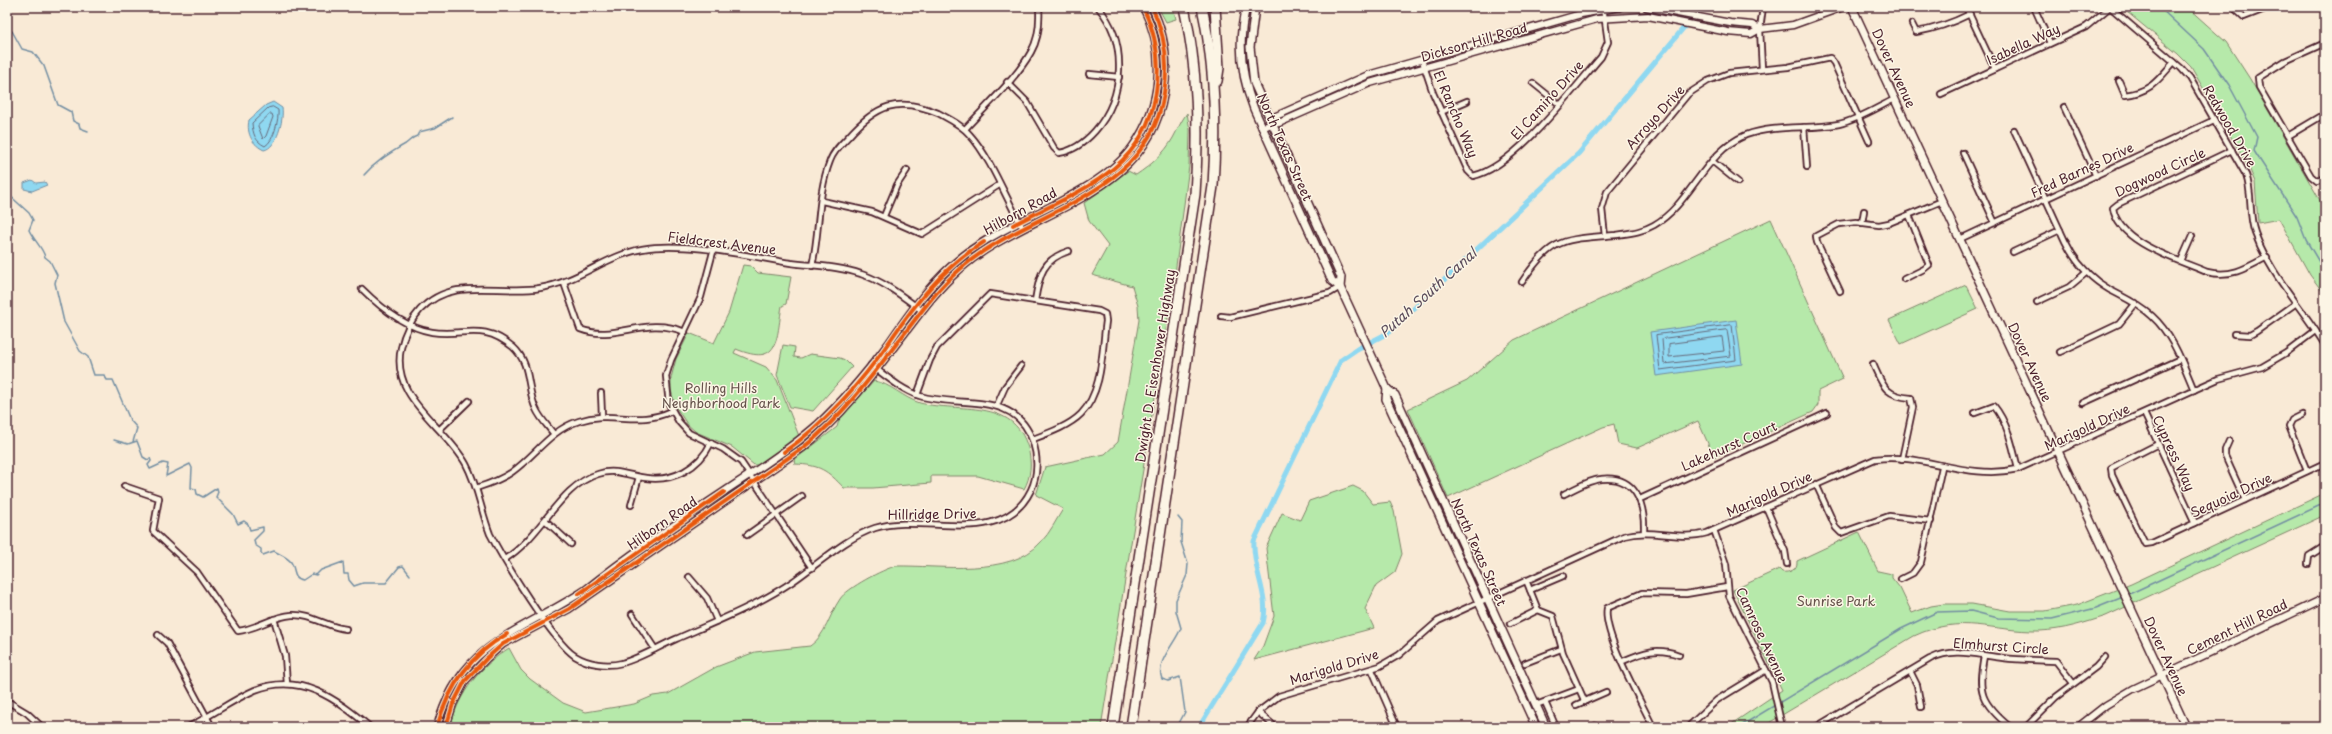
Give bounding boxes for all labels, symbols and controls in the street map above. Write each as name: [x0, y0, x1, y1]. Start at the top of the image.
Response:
street label: Dickson Hill Road: [1418, 17, 1529, 66]
street label: Isabella Way: [1983, 18, 2063, 69]
street label: Dover Avenue: [1868, 25, 1921, 111]
street label: El Camino Drive: [1506, 56, 1587, 143]
street label: El Rancho Way: [1430, 67, 1483, 160]
street label: Arroyo Drive: [1621, 80, 1689, 153]
street label: Redwood Drive: [2199, 81, 2262, 171]
street label: North Texas Street: [1253, 90, 1318, 204]
street label: Fred Barnes Drive: [2027, 137, 2137, 202]
street label: Dogwood Circle: [2111, 142, 2208, 201]
street label: Hilborn Road: [979, 182, 1060, 239]
street label: Fieldcrest Avenue: [667, 226, 777, 259]
water label: Putah South Canal: [1374, 242, 1483, 342]
street label: Dwight D. Eisenhower Highway: [1130, 268, 1179, 464]
street label: Dover Avenue: [2004, 319, 2057, 405]
park label: Rolling Hills Neighborhood Park: [662, 378, 780, 412]
street label: Marigold Drive: [2041, 398, 2133, 455]
street label: Cypress Way: [2149, 412, 2200, 494]
street label: Lakehurst Court: [1678, 416, 1780, 475]
street label: Marigold Drive: [1723, 466, 1815, 521]
street label: Sequoia Drive: [2187, 467, 2275, 522]
street label: Hilborn Road: [623, 491, 701, 554]
street label: North Texas Street: [1447, 495, 1512, 609]
street label: Hillridge Drive: [887, 503, 977, 524]
street label: Camrose Avenue: [1732, 584, 1793, 686]
park label: Sunrise Park: [1797, 591, 1875, 610]
street label: Cement Hill Road: [2183, 594, 2290, 659]
street label: Dover Avenue: [2140, 613, 2193, 699]
street label: Elmhurst Circle: [1952, 633, 2050, 658]
street label: Marigold Drive: [1287, 644, 1381, 689]

